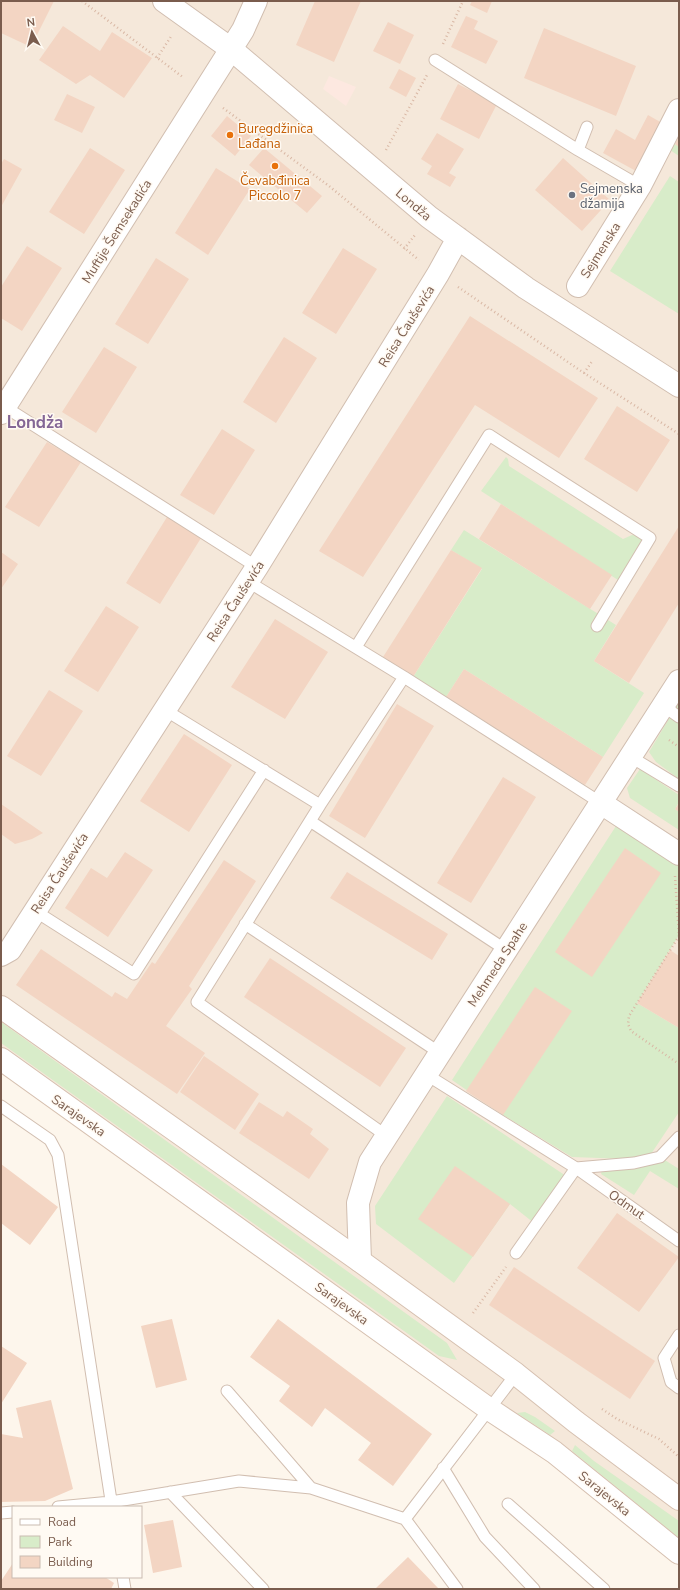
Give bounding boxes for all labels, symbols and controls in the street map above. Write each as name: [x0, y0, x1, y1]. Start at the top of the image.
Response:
north arrow: [12, 12, 52, 52]
text: N: [26, 15, 36, 31]
place label: Buregdžinica Lađana: [238, 120, 313, 153]
marker: Buregdžinica Lađana: [225, 130, 235, 140]
marker: Čevabđinica Piccolo 7: [270, 161, 280, 171]
place label: Čevabđinica Piccolo 7: [240, 171, 310, 205]
street label: Muftije Šemsekadića: [77, 176, 156, 287]
place label: Sejmenska džamija: [580, 180, 643, 213]
street label: Londža: [391, 184, 435, 225]
marker: Sejmenska džamija: [567, 190, 577, 200]
street label: Sejmenska: [577, 219, 625, 282]
street label: Reisa Čauševića: [374, 282, 439, 371]
district label: Londža: [7, 411, 63, 434]
street label: Reisa Čauševića: [202, 557, 269, 646]
street label: Reisa Čauševića: [26, 829, 93, 918]
street label: Mehmeda Spahe: [464, 918, 532, 1011]
street label: Sarajevska: [48, 1091, 109, 1141]
street label: Odmut: [605, 1186, 649, 1224]
street label: Sarajevska: [311, 1278, 372, 1329]
street label: Sarajevska: [574, 1467, 634, 1520]
legend: [12, 1506, 142, 1578]
text: Road: [48, 1514, 76, 1530]
text: Park: [48, 1534, 73, 1550]
text: Building: [48, 1554, 93, 1570]

